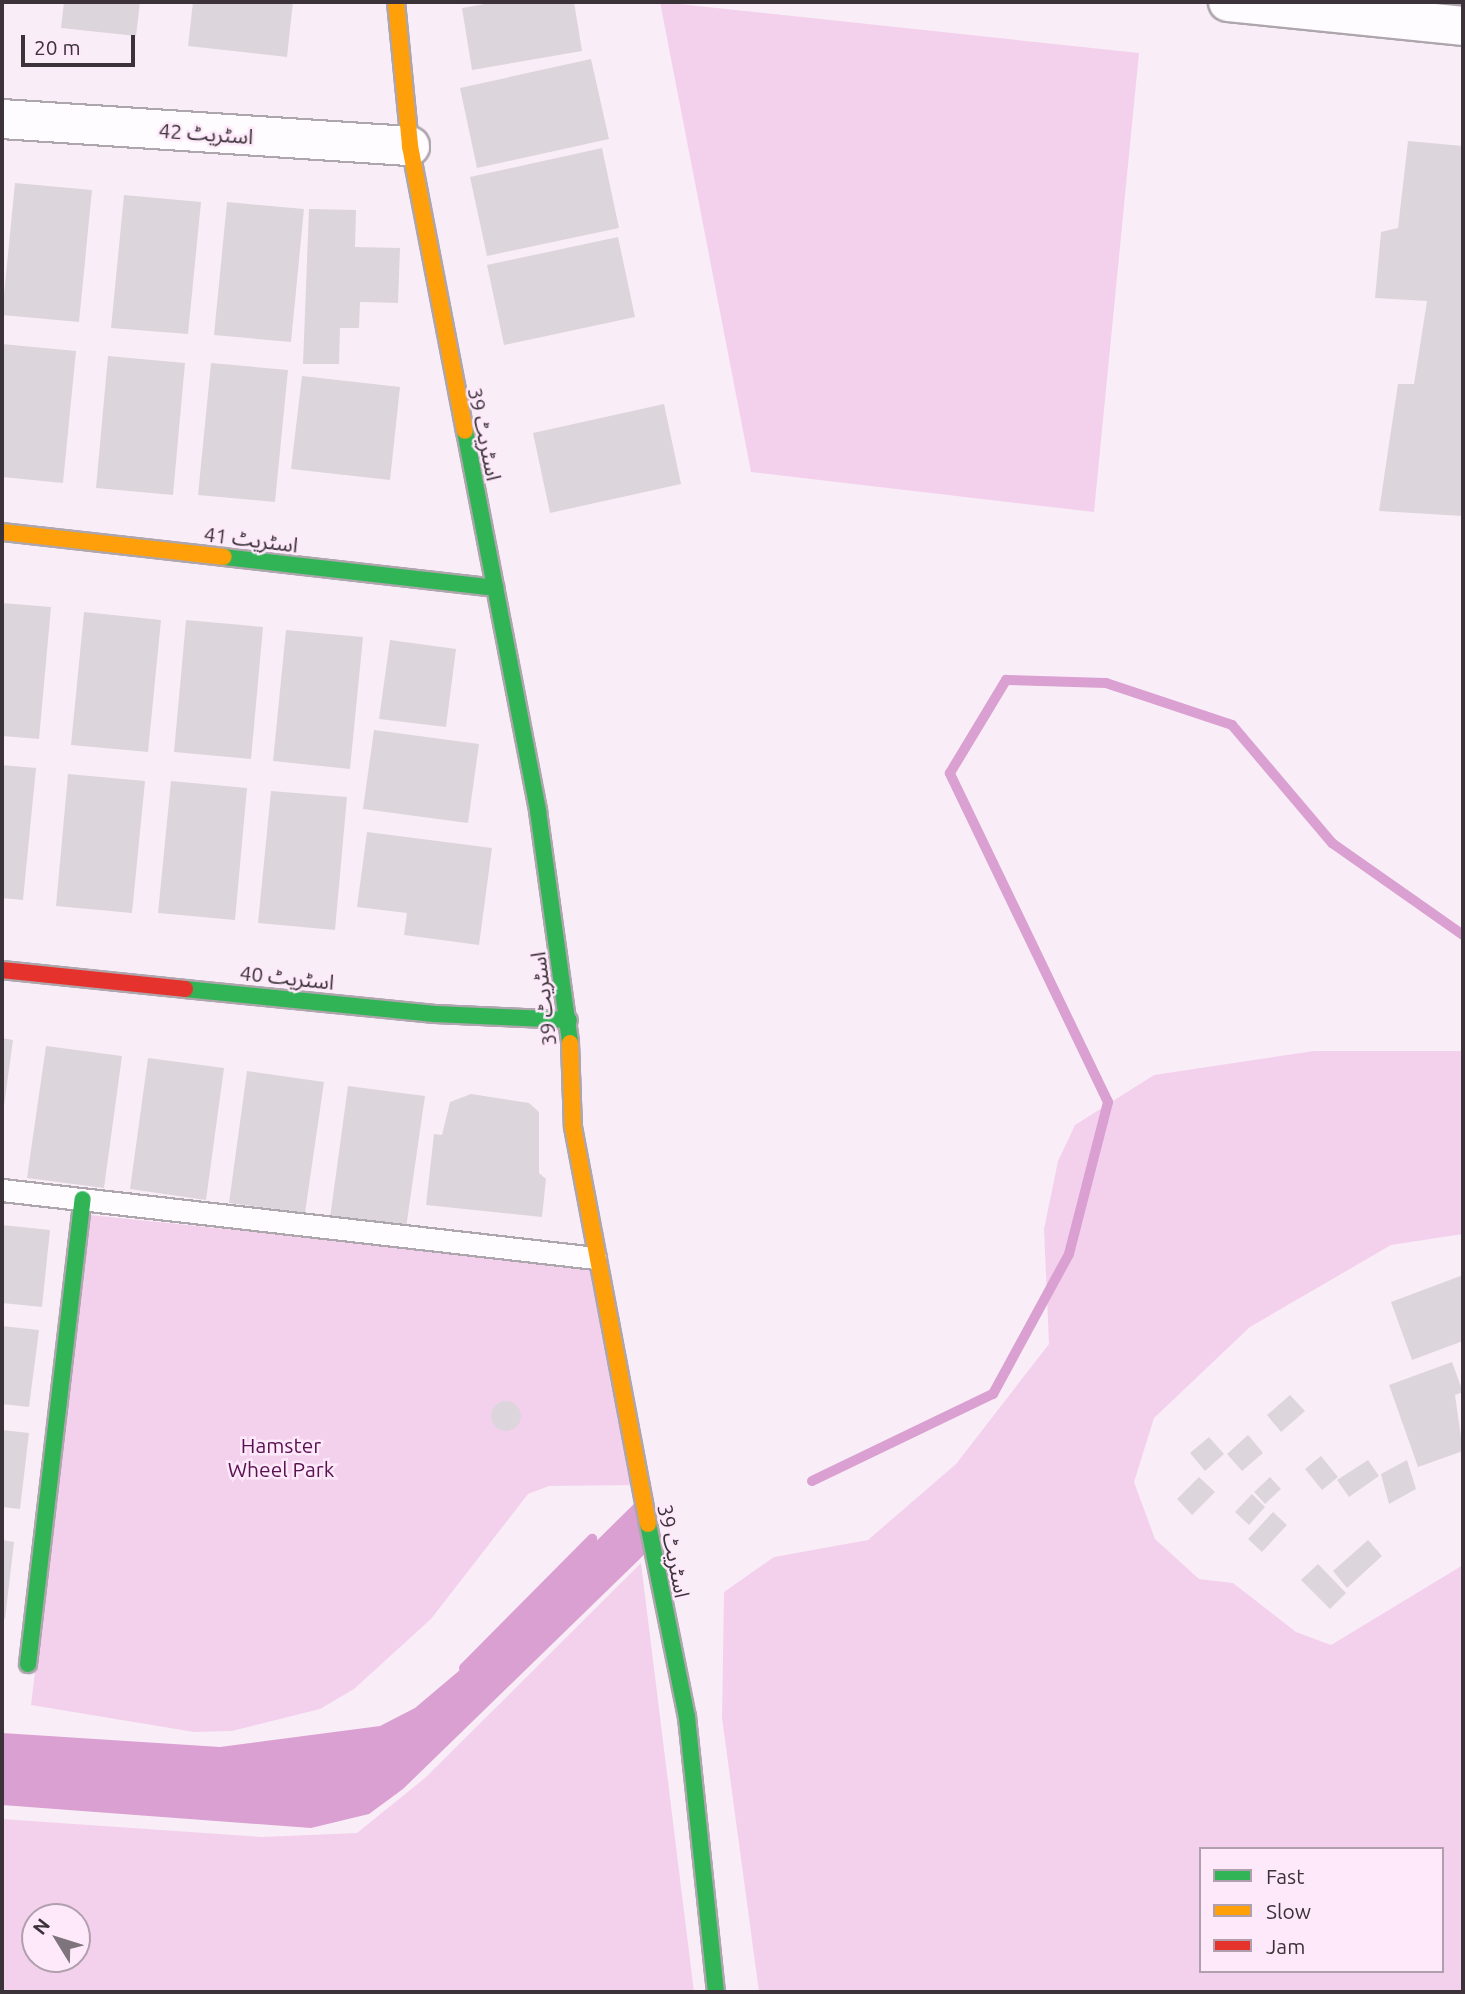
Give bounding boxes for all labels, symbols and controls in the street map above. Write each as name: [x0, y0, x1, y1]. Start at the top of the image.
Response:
scale bar: [24, 21, 138, 65]
text: 20 m: [34, 35, 81, 59]
street label: اسٹریٹ 42: [158, 117, 254, 149]
street label: اسٹریٹ 39: [463, 385, 507, 483]
street label: اسٹریٹ 41: [202, 521, 300, 557]
street label: اسٹریٹ 39: [525, 950, 561, 1048]
street label: اسٹریٹ 40: [239, 960, 335, 994]
park label: Hamster Wheel Park: [228, 1432, 334, 1482]
street label: اسٹریٹ 39: [653, 1502, 695, 1600]
legend: [1199, 1847, 1444, 1973]
text: Fast: [1266, 1864, 1304, 1888]
text: Slow: [1266, 1899, 1311, 1923]
north arrow: [21, 1903, 91, 1973]
text: N: [28, 1914, 54, 1939]
text: Jam: [1266, 1934, 1305, 1958]

